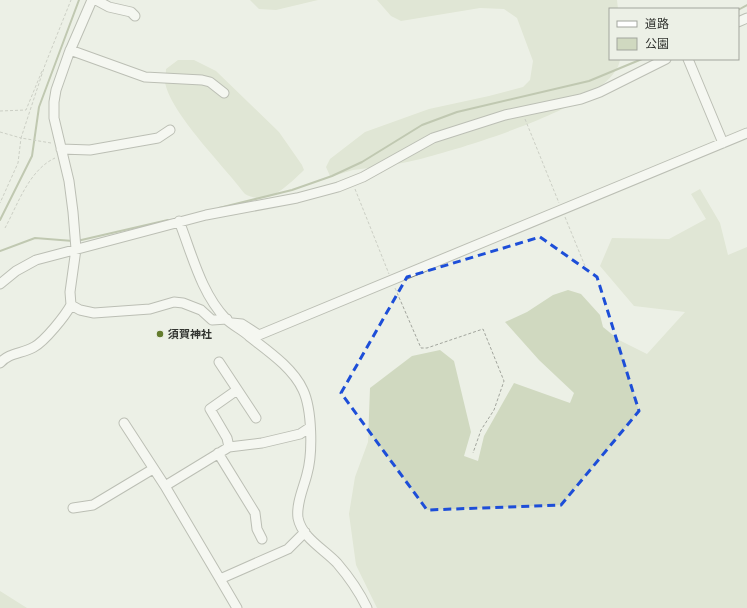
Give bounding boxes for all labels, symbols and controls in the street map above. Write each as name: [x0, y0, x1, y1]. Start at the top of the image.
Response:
legend: [609, 8, 739, 60]
text: 道路: [645, 15, 669, 32]
text: 公園: [645, 35, 669, 52]
place label: 須賀神社: [168, 326, 212, 341]
marker: 須賀神社: [155, 329, 165, 339]

